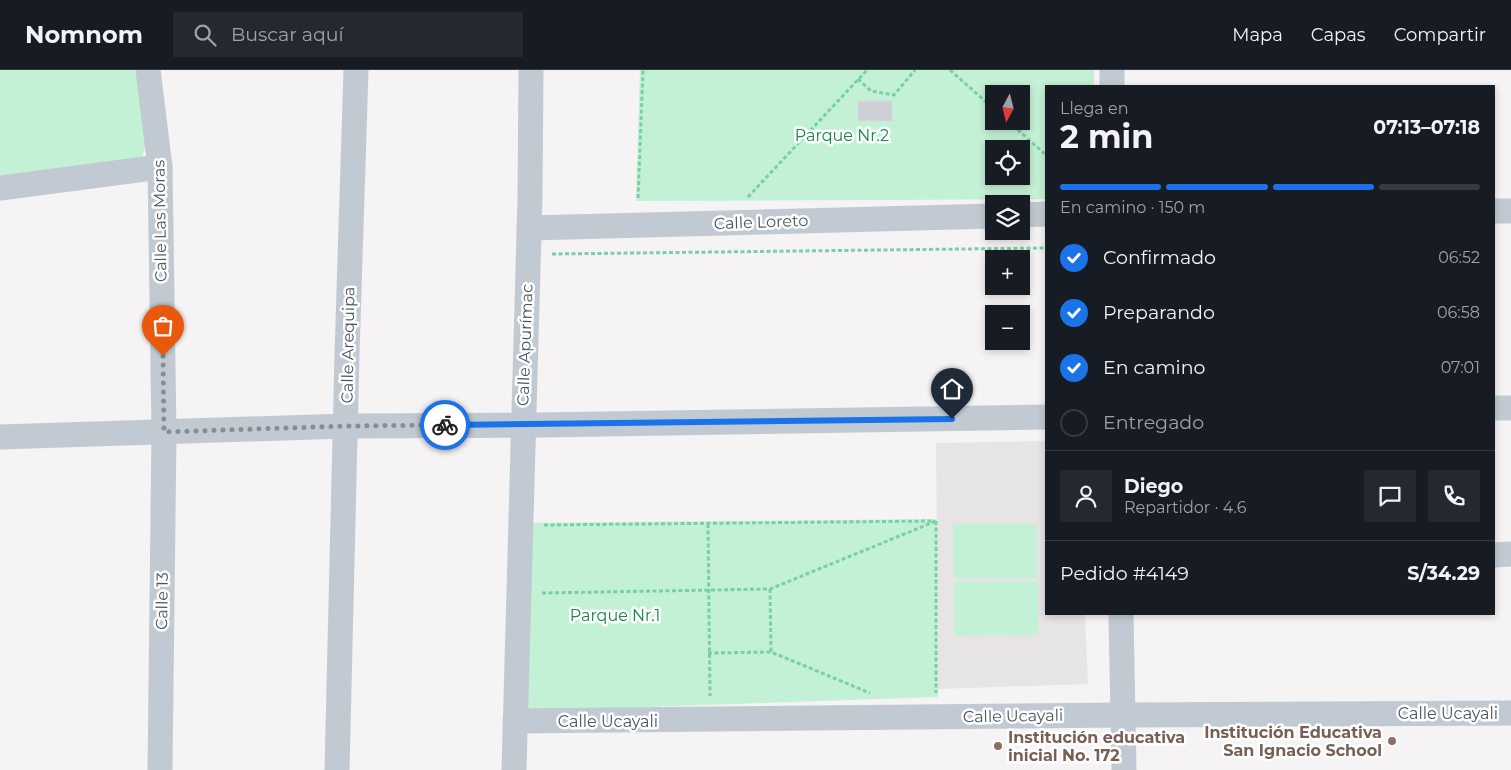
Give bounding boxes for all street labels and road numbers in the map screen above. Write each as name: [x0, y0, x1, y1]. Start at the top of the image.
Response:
street label: Calle Las Moras: [149, 160, 171, 282]
street label: Calle Loreto: [713, 211, 809, 233]
street label: Calle Apurímac: [513, 284, 537, 406]
street label: Calle Arequipa: [337, 287, 359, 403]
street label: Calle 13: [152, 572, 172, 630]
street label: Calle Ucayali: [1398, 704, 1498, 723]
street label: Calle Ucayali: [963, 706, 1063, 726]
street label: Calle Ucayali: [558, 712, 658, 731]

